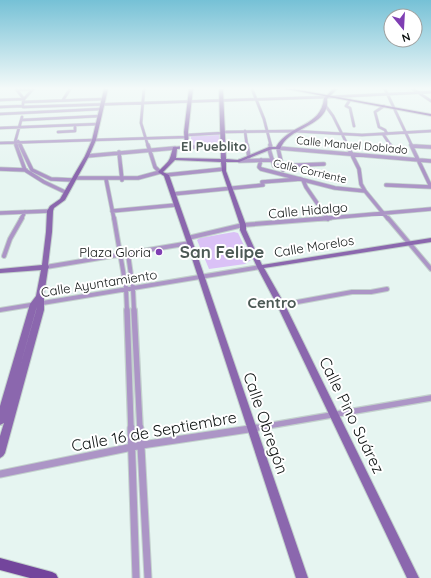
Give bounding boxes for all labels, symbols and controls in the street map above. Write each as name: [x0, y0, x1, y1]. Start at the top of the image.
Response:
north arrow: [383, 8, 423, 48]
text: N: [400, 30, 412, 45]
street label: Calle Manuel Doblado: [296, 133, 409, 157]
district label: El Pueblito: [181, 138, 247, 154]
street label: Calle Corriente: [272, 156, 348, 186]
street label: Calle Hidalgo: [268, 199, 348, 221]
street label: Calle Morelos: [273, 232, 355, 260]
district label: San Felipe: [180, 241, 264, 262]
place label: Plaza Gloria: [79, 244, 151, 260]
marker: Plaza Gloria: [154, 247, 164, 257]
street label: Calle Ayuntamiento: [40, 266, 158, 300]
district label: Centro: [248, 293, 296, 312]
street label: Calle Pino Suárez: [315, 353, 389, 477]
street label: Calle Obregón: [239, 369, 293, 477]
street label: Calle 16 de Septiembre: [70, 407, 238, 455]

